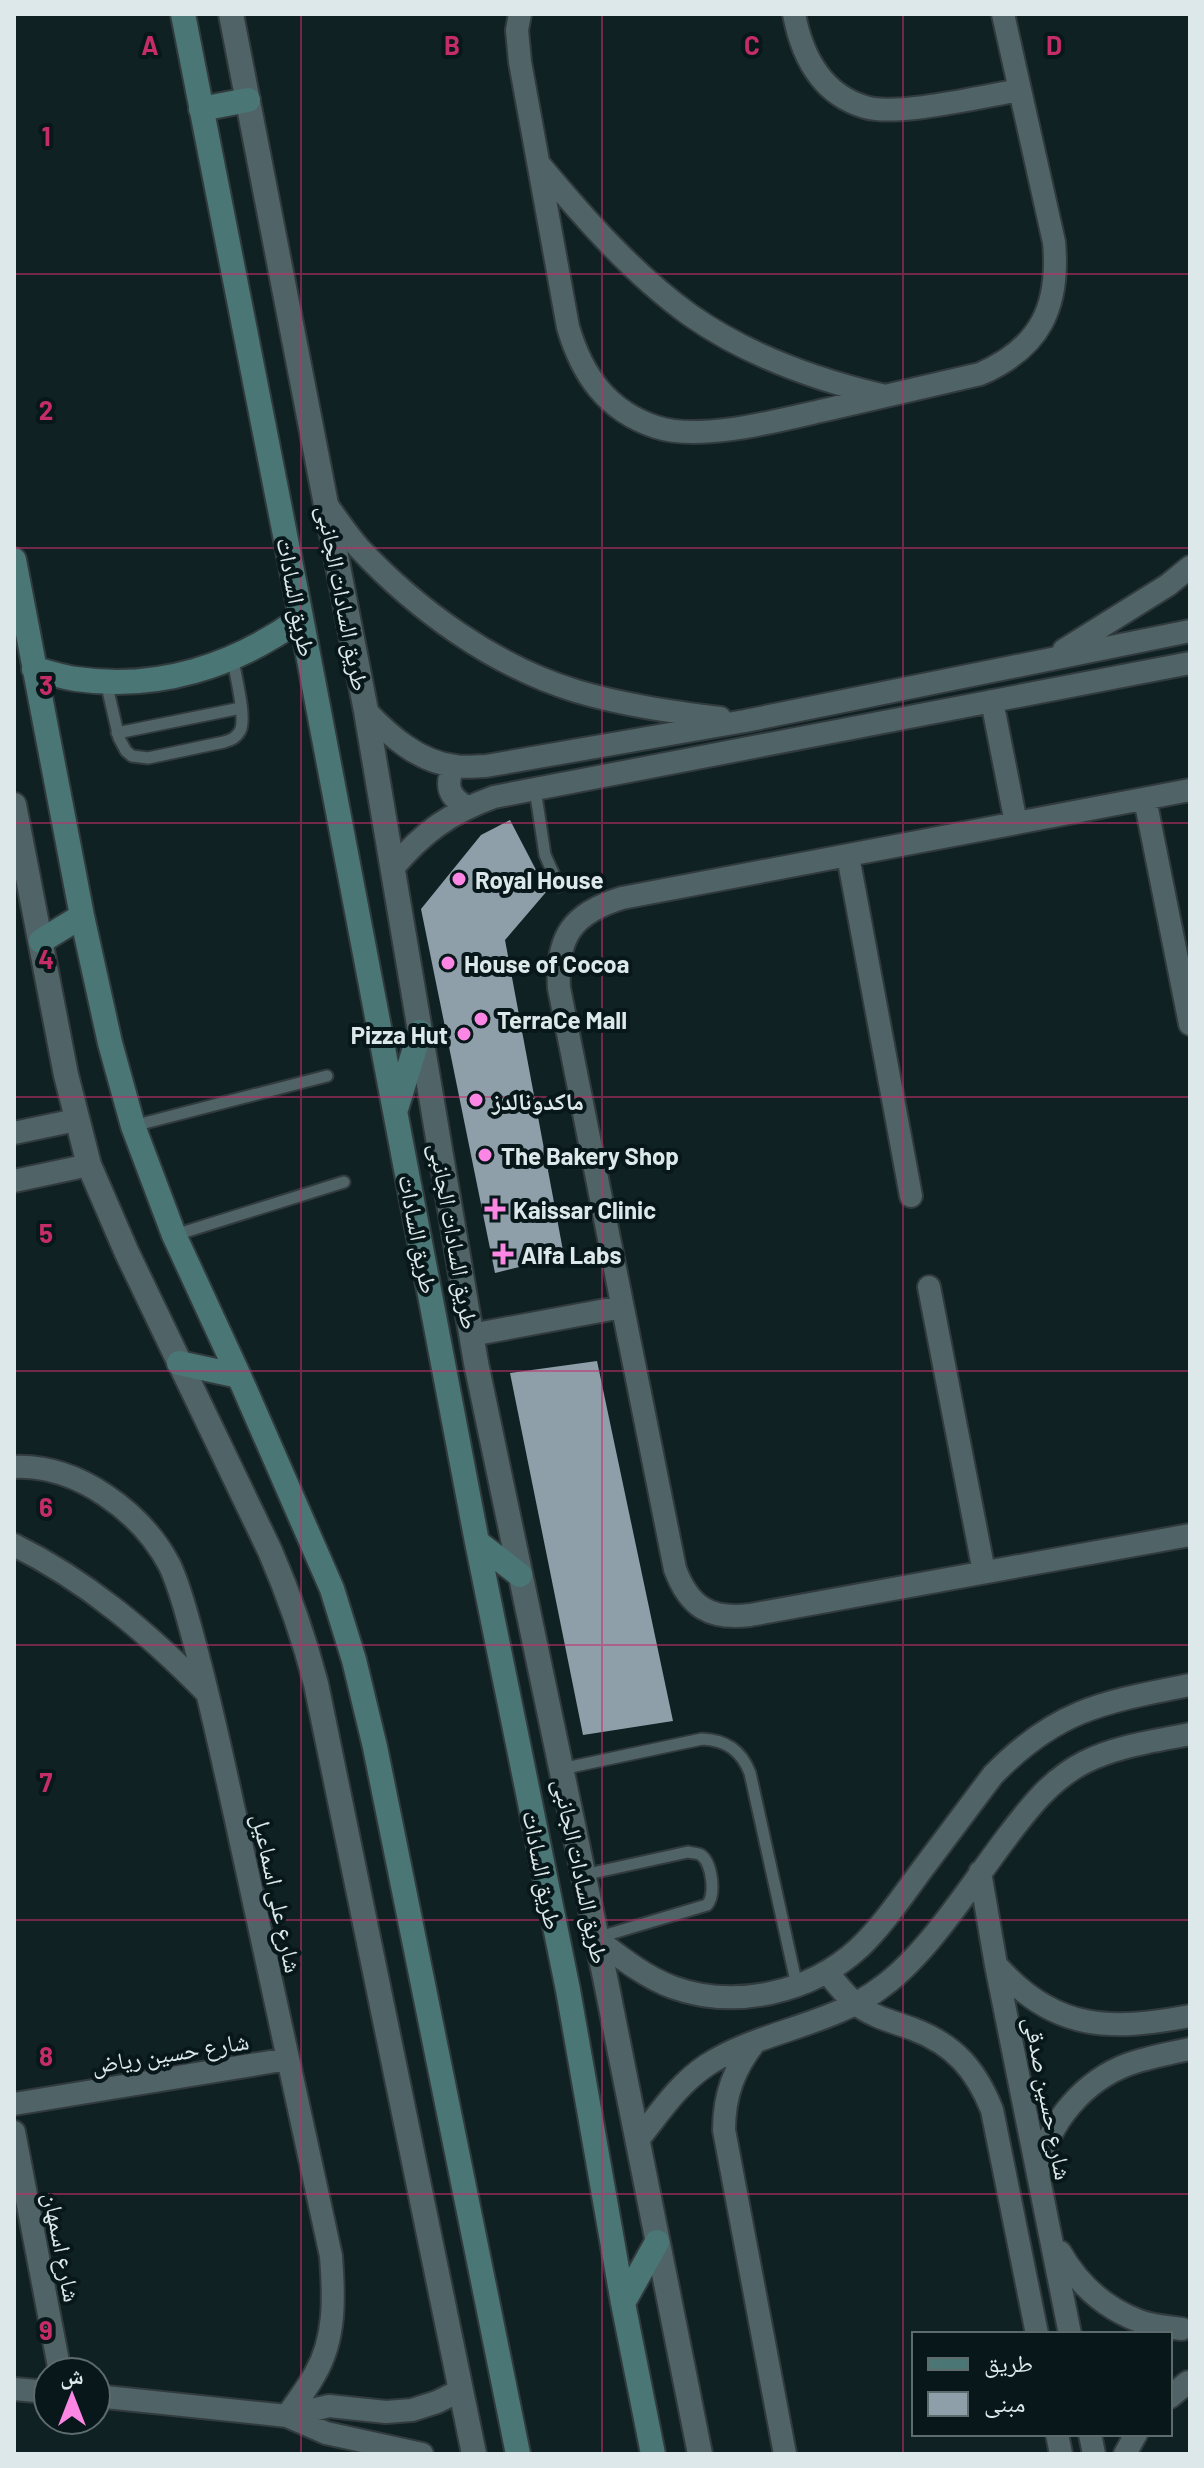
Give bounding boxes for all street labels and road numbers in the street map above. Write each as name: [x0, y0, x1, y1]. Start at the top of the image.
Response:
street label: طريق السادات الجانبى: [311, 503, 376, 694]
street label: طريق السادات: [270, 535, 323, 659]
street label: طريق السادات الجانبى: [423, 1141, 486, 1332]
street label: طريق السادات: [392, 1172, 445, 1296]
street label: طريق السادات الجانبى: [547, 1776, 616, 1967]
street label: طريق السادات: [516, 1808, 569, 1932]
street label: شارع على اسماعيل: [245, 1811, 309, 1976]
street label: شارع حسين صدقى: [1017, 2014, 1079, 2183]
street label: شارع حسين رياض: [89, 2025, 251, 2081]
street label: شارع اسمهان: [36, 2190, 88, 2305]

